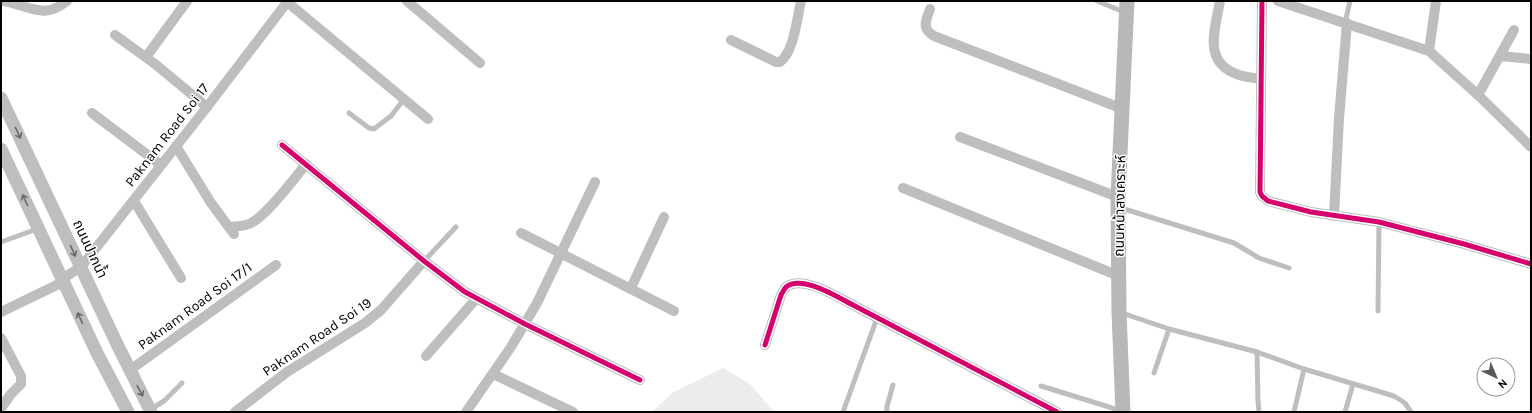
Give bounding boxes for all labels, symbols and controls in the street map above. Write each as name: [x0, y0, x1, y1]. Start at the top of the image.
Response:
street label: Paknam Road Soi 17: [121, 80, 213, 190]
one-way arrow: [15, 127, 22, 139]
street label: ถนนหน้าสงเคราะห์: [1111, 155, 1129, 257]
one-way arrow: [21, 195, 28, 207]
street label: ถนนปากน้ำ: [69, 216, 113, 281]
one-way arrow: [70, 244, 77, 256]
street label: Paknam Road Soi 17/1: [135, 259, 255, 353]
street label: Paknam Road Soi 19: [259, 294, 375, 380]
one-way arrow: [76, 312, 83, 324]
north arrow: [1476, 357, 1516, 397]
text: N: [1495, 376, 1510, 391]
one-way arrow: [137, 384, 144, 396]

